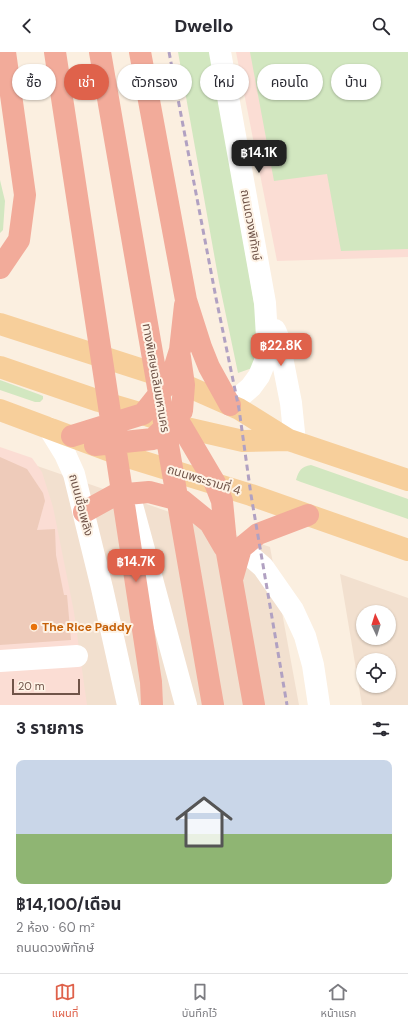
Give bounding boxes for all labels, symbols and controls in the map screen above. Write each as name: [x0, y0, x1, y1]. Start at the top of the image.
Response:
text: Dwello: [175, 14, 234, 38]
icon: back: [16, 15, 38, 37]
icon: search: [370, 15, 392, 37]
chip: ซื้อ: [12, 64, 56, 100]
chip: เช่า: [64, 64, 109, 100]
chip: ตัวกรอง: [117, 64, 192, 100]
chip: ใหม่: [200, 64, 249, 100]
chip: คอนโด: [257, 64, 323, 100]
chip: บ้าน: [331, 64, 381, 100]
pin: ฿14.1K: [226, 140, 292, 174]
text: ฿14.1K: [241, 144, 277, 161]
street label: ถนนดวงพิทักษ์: [237, 188, 265, 262]
street label: ทางพิเศษเฉลิมมหานคร: [139, 322, 173, 434]
pin: ฿22.8K: [248, 333, 314, 367]
text: ฿22.8K: [260, 337, 302, 354]
street label: ถนนพระรามที่ 4: [165, 460, 243, 499]
street label: ถนนเชื้อเพลิง: [65, 472, 98, 538]
pin: ฿14.7K: [103, 549, 169, 583]
text: ฿14.7K: [116, 553, 156, 570]
north arrow: [356, 605, 396, 645]
map controls: [356, 605, 396, 693]
place label: The Rice Paddy: [42, 619, 133, 635]
marker: The Rice Paddy: [29, 622, 39, 632]
button: locate: [356, 653, 396, 693]
scale bar: [12, 677, 80, 696]
text: 20 m: [18, 679, 44, 693]
text: 3 รายการ: [16, 717, 84, 739]
icon: filters: [370, 718, 392, 740]
icon: home: [168, 786, 240, 858]
text: ฿14,100/เดือน: [16, 893, 121, 915]
text: 2 ห้อง · 60 m²: [16, 919, 95, 936]
text: ถนนดวงพิทักษ์: [16, 939, 94, 956]
tab: แผนที่: [52, 981, 79, 1022]
tab: บันทึกไว้: [182, 981, 217, 1022]
tab: หน้าแรก: [321, 981, 356, 1022]

